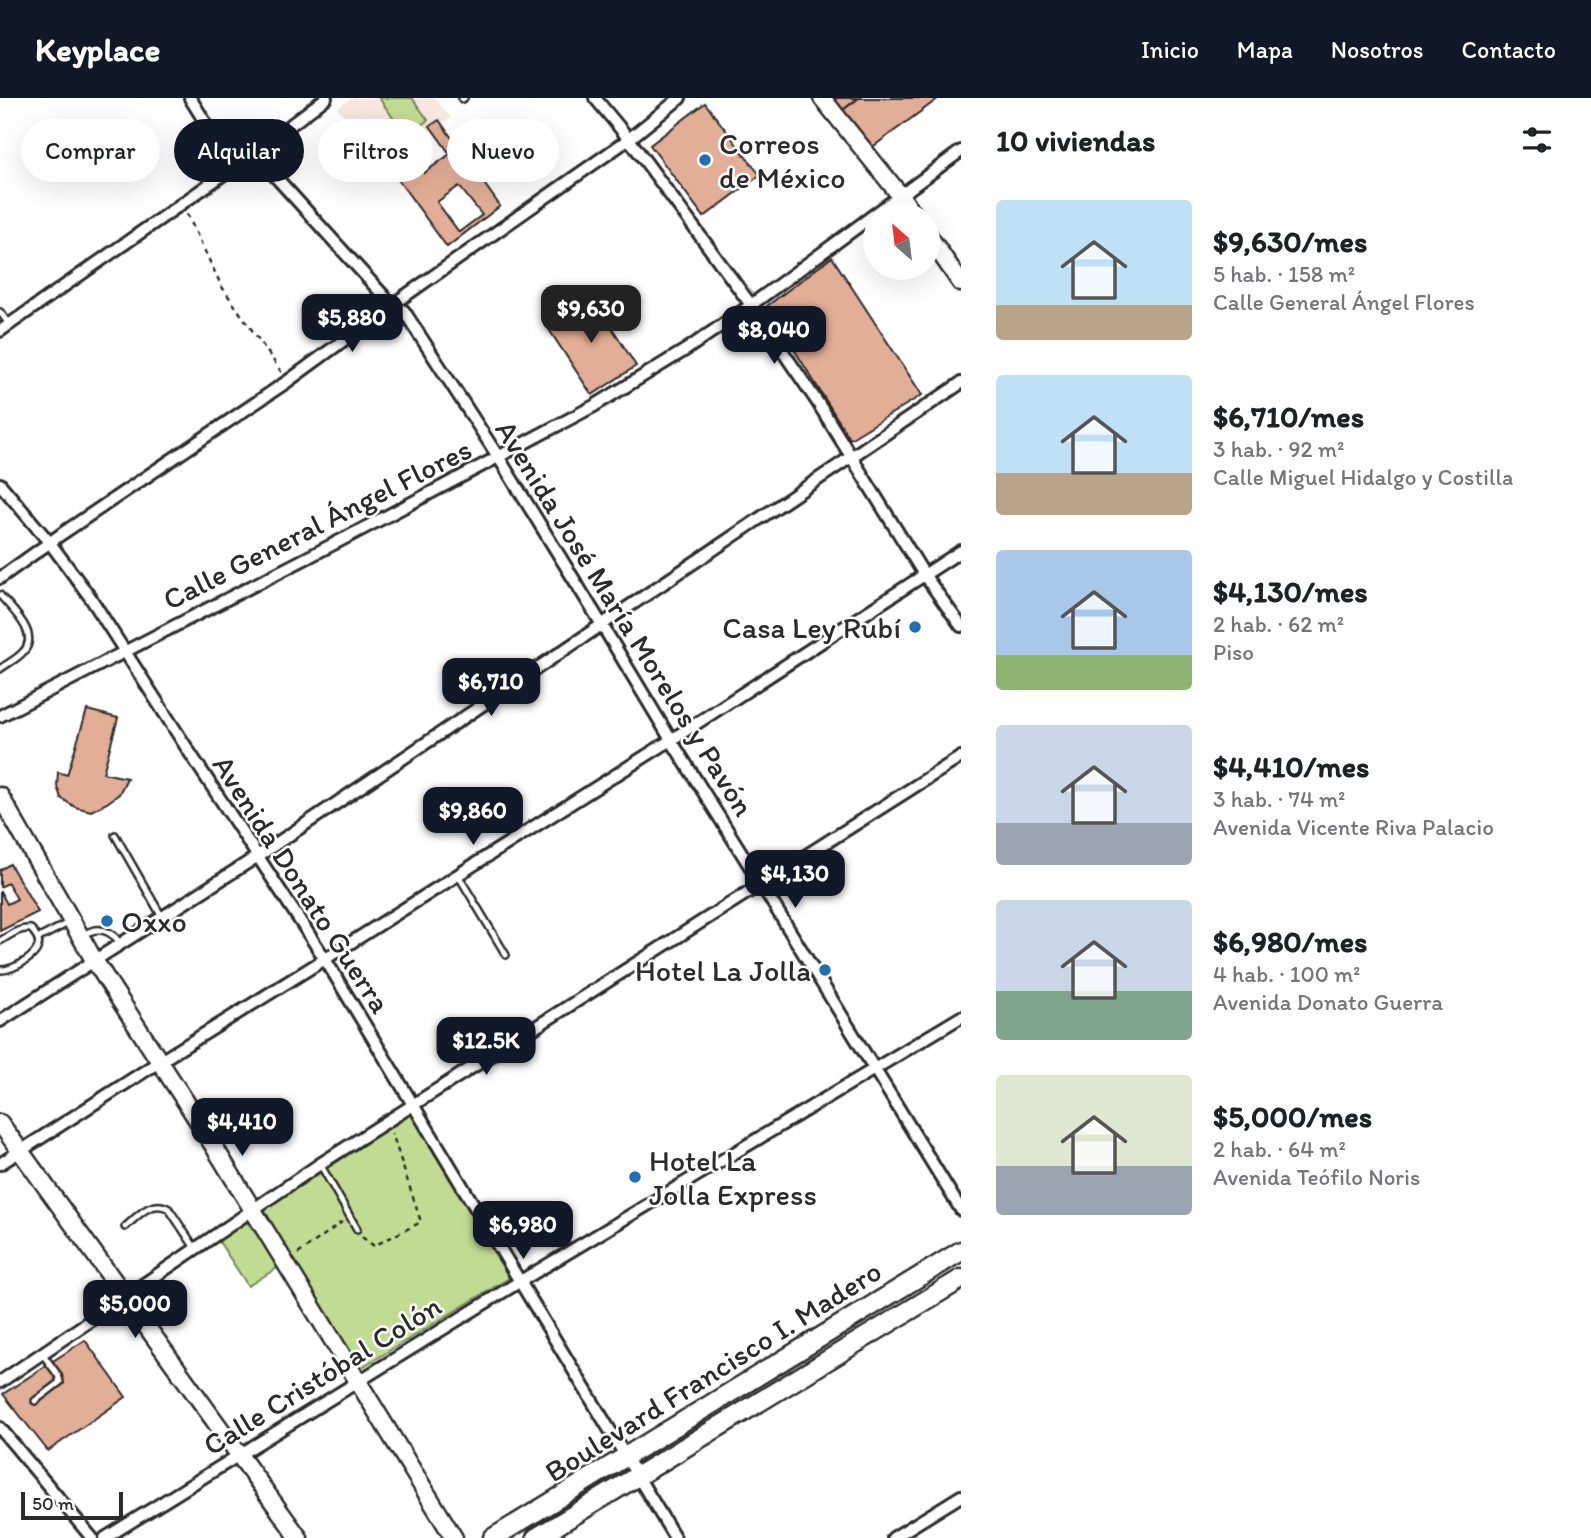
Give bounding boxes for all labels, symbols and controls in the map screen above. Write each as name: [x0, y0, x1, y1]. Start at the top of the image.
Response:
text: Keyplace: [35, 30, 160, 69]
text: Inicio: [1141, 35, 1199, 64]
text: Mapa: [1237, 35, 1293, 64]
text: Nosotros: [1331, 35, 1423, 64]
text: Contacto: [1461, 35, 1556, 64]
chip: Comprar: [21, 119, 160, 182]
chip: Alquilar: [174, 119, 304, 182]
chip: Filtros: [318, 119, 433, 182]
chip: Nuevo: [447, 119, 559, 182]
icon: filters: [1518, 121, 1556, 159]
text: 10 viviendas: [996, 122, 1155, 159]
place label: Correos de México: [719, 125, 846, 196]
marker: Correos de México: [697, 152, 713, 168]
north arrow: [863, 203, 940, 280]
map controls: [863, 203, 940, 280]
text: $9,630/mes: [1213, 223, 1367, 260]
icon: home: [1052, 228, 1136, 312]
text: 5 hab. · 158 m²: [1213, 260, 1355, 288]
pin: $9,630: [534, 286, 648, 345]
text: Calle General Ángel Flores: [1213, 288, 1475, 316]
pin: $5,880: [295, 294, 409, 354]
text: $9,630: [557, 294, 625, 322]
text: $5,880: [318, 303, 386, 331]
pin: $8,040: [717, 306, 831, 366]
text: $8,040: [738, 315, 810, 343]
text: $6,710/mes: [1213, 398, 1364, 435]
icon: home: [1052, 403, 1136, 487]
street label: Avenida José María Morelos y Pavón: [487, 413, 763, 823]
street label: Calle General Ángel Flores: [157, 430, 477, 618]
text: 3 hab. · 92 m²: [1213, 435, 1344, 463]
text: Calle Miguel Hidalgo y Costilla: [1213, 463, 1513, 491]
text: $4,130/mes: [1213, 573, 1368, 610]
icon: home: [1052, 578, 1136, 662]
place label: Casa Ley Rubí: [722, 609, 901, 646]
text: 2 hab. · 62 m²: [1213, 610, 1344, 638]
marker: Casa Ley Rubí: [907, 619, 923, 635]
text: Piso: [1213, 638, 1254, 666]
pin: $6,710: [434, 658, 548, 718]
text: $6,710: [458, 667, 524, 695]
street label: Avenida Donato Guerra: [205, 748, 400, 1020]
text: $4,410/mes: [1213, 748, 1369, 785]
icon: home: [1052, 753, 1136, 837]
text: 3 hab. · 74 m²: [1213, 785, 1345, 813]
pin: $9,860: [416, 788, 530, 847]
text: $9,860: [439, 796, 507, 824]
text: Avenida Vicente Riva Palacio: [1213, 813, 1494, 841]
pin: $4,130: [738, 850, 852, 910]
text: $4,130: [761, 859, 829, 887]
place label: Oxxo: [121, 903, 187, 940]
marker: Oxxo: [99, 913, 115, 929]
text: $6,980/mes: [1213, 923, 1367, 960]
icon: home: [1052, 928, 1136, 1012]
place label: Hotel La Jolla: [635, 952, 811, 989]
text: 4 hab. · 100 m²: [1213, 960, 1361, 988]
marker: Hotel La Jolla: [817, 962, 833, 978]
text: Avenida Donato Guerra: [1213, 988, 1443, 1016]
pin: $12.5K: [429, 1018, 543, 1077]
text: $12.5K: [453, 1026, 519, 1054]
pin: $4,410: [185, 1098, 299, 1158]
text: $5,000/mes: [1213, 1098, 1372, 1135]
icon: home: [1052, 1103, 1136, 1187]
text: $4,410: [207, 1107, 277, 1135]
text: 2 hab. · 64 m²: [1213, 1135, 1346, 1163]
place label: Hotel La Jolla Express: [649, 1142, 817, 1213]
text: Avenida Teófilo Noris: [1213, 1163, 1420, 1191]
marker: Hotel La Jolla Express: [627, 1169, 643, 1185]
pin: $6,980: [466, 1202, 580, 1261]
text: $6,980: [489, 1210, 557, 1238]
street label: Boulevard Francisco I. Madero: [538, 1252, 888, 1490]
pin: $5,000: [78, 1280, 192, 1340]
street label: Calle Cristóbal Colón: [196, 1287, 448, 1463]
text: $5,000: [99, 1289, 171, 1317]
scale bar: [21, 1489, 122, 1521]
text: 50 m: [32, 1492, 74, 1515]

